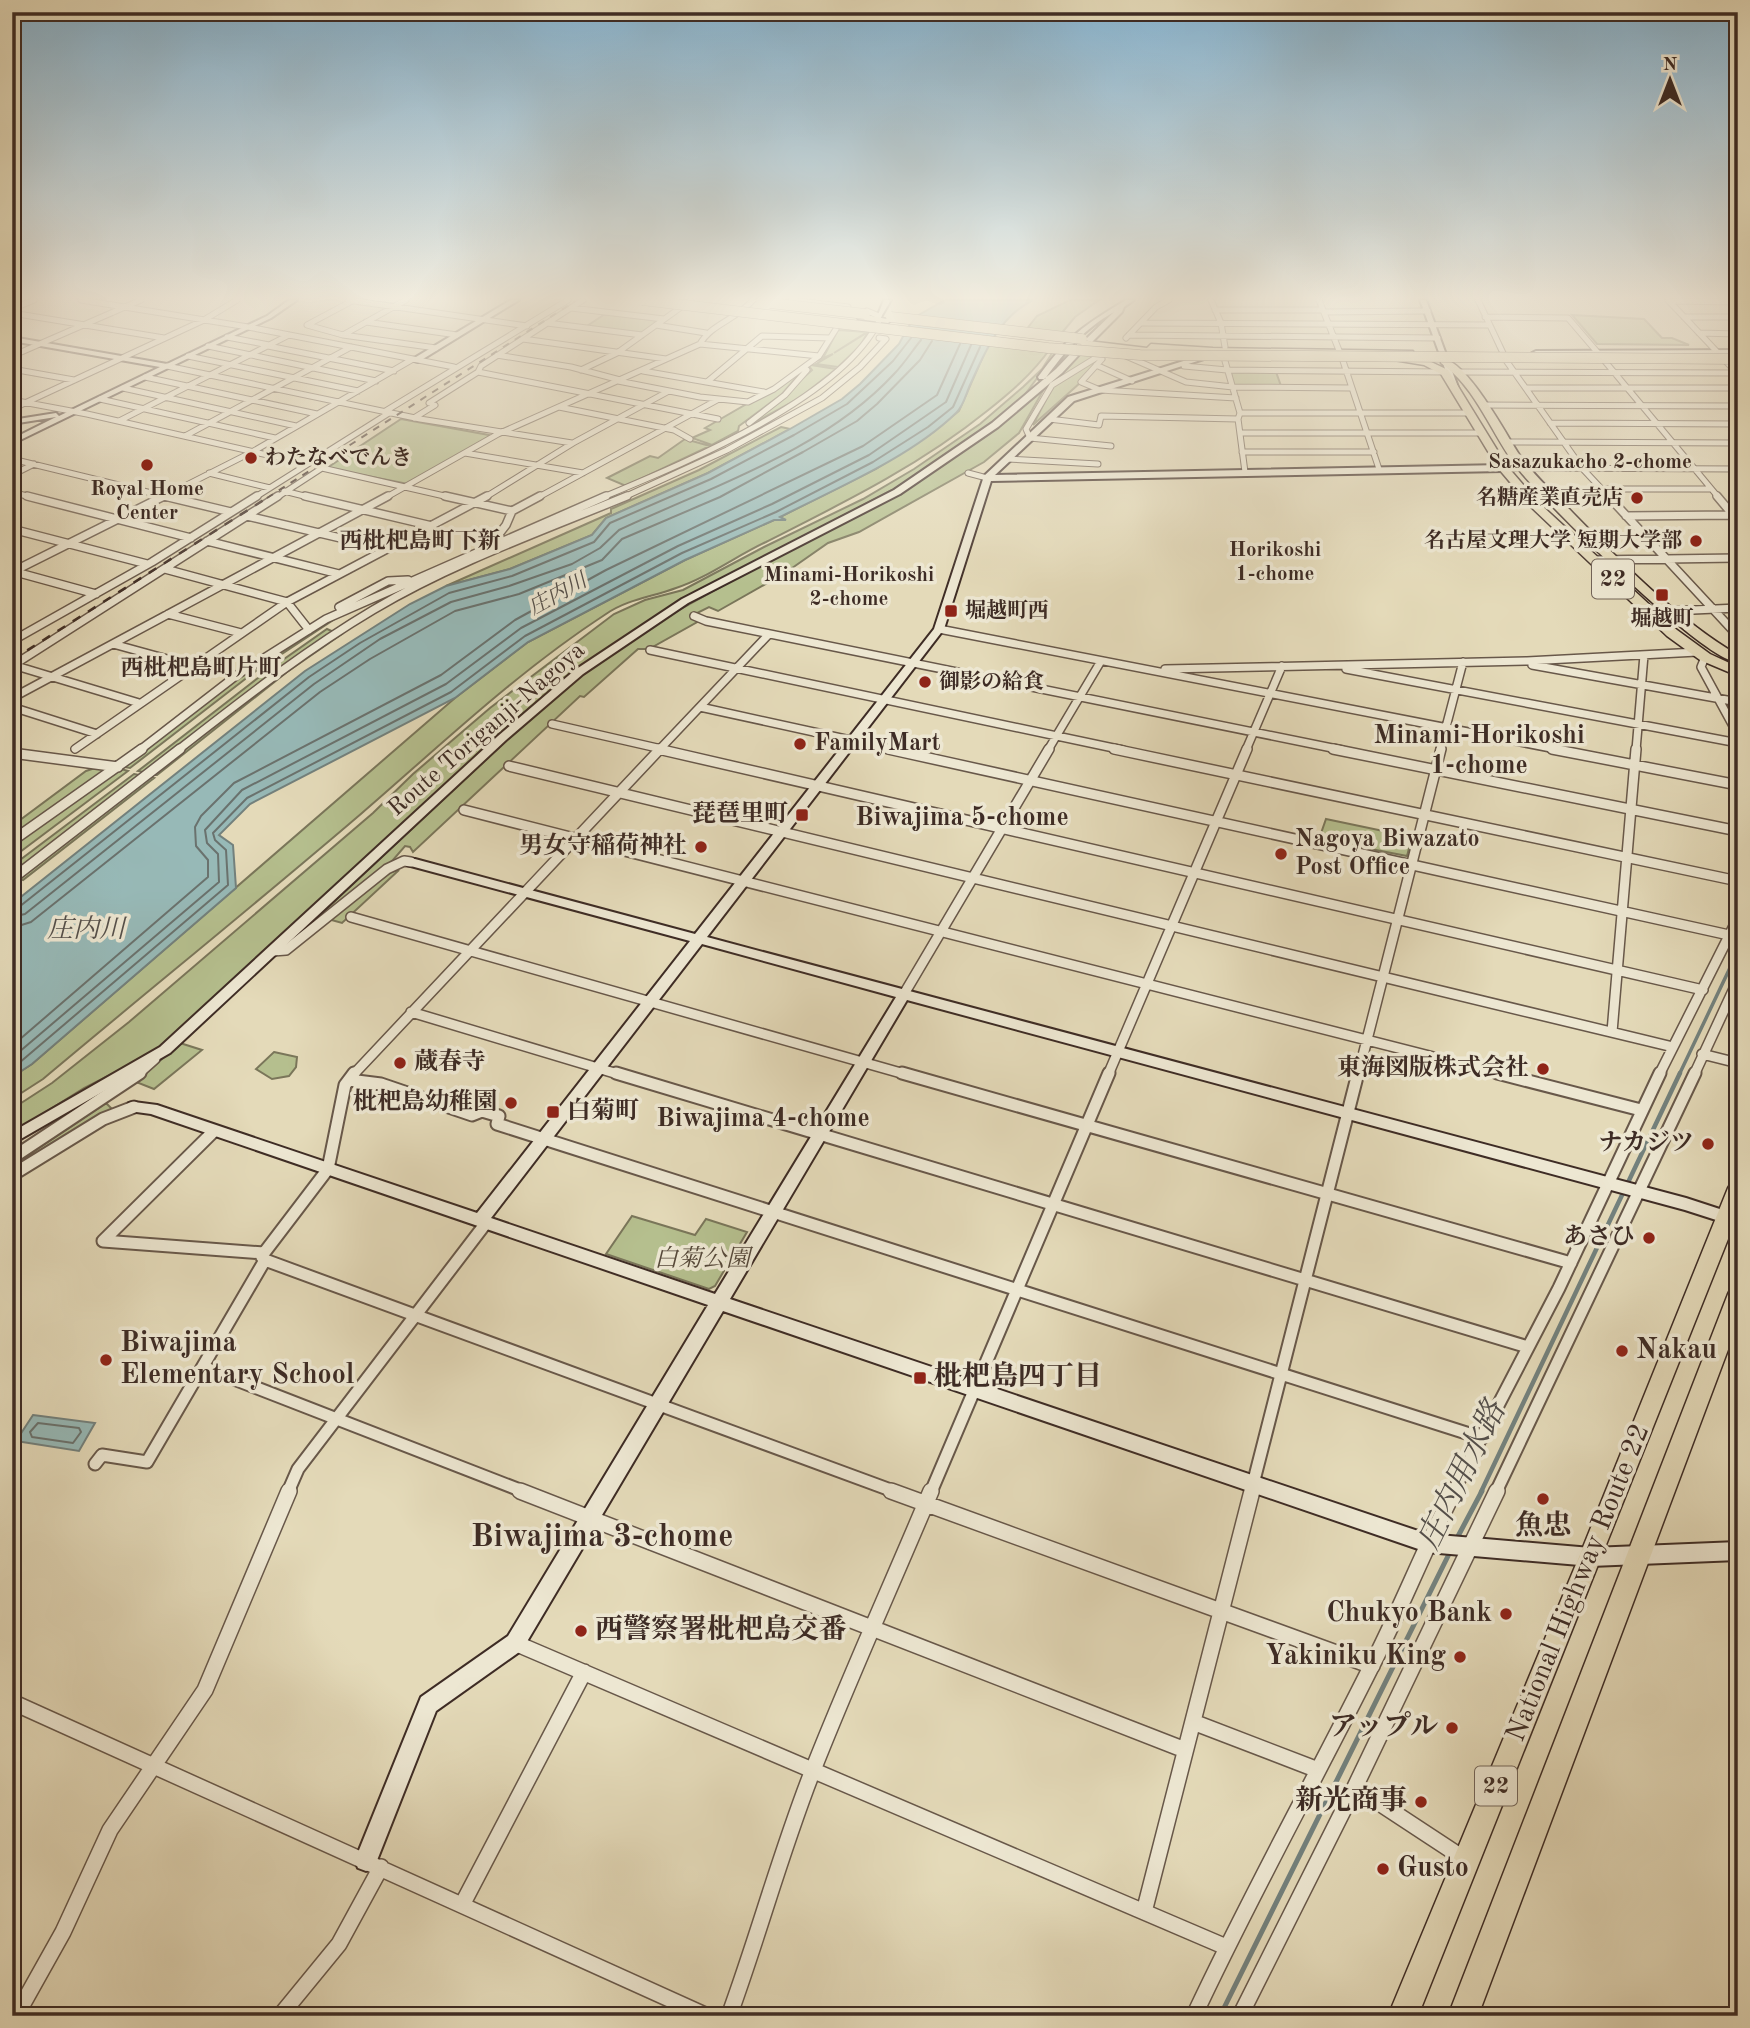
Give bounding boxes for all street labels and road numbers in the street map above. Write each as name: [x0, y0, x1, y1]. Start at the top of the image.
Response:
road number: 22: [1592, 559, 1634, 598]
street label: Route Toriganji-Nagoya: [384, 638, 590, 822]
street label: National Highway Route 22: [1502, 1420, 1656, 1746]
road number: 22: [1475, 1766, 1517, 1806]

